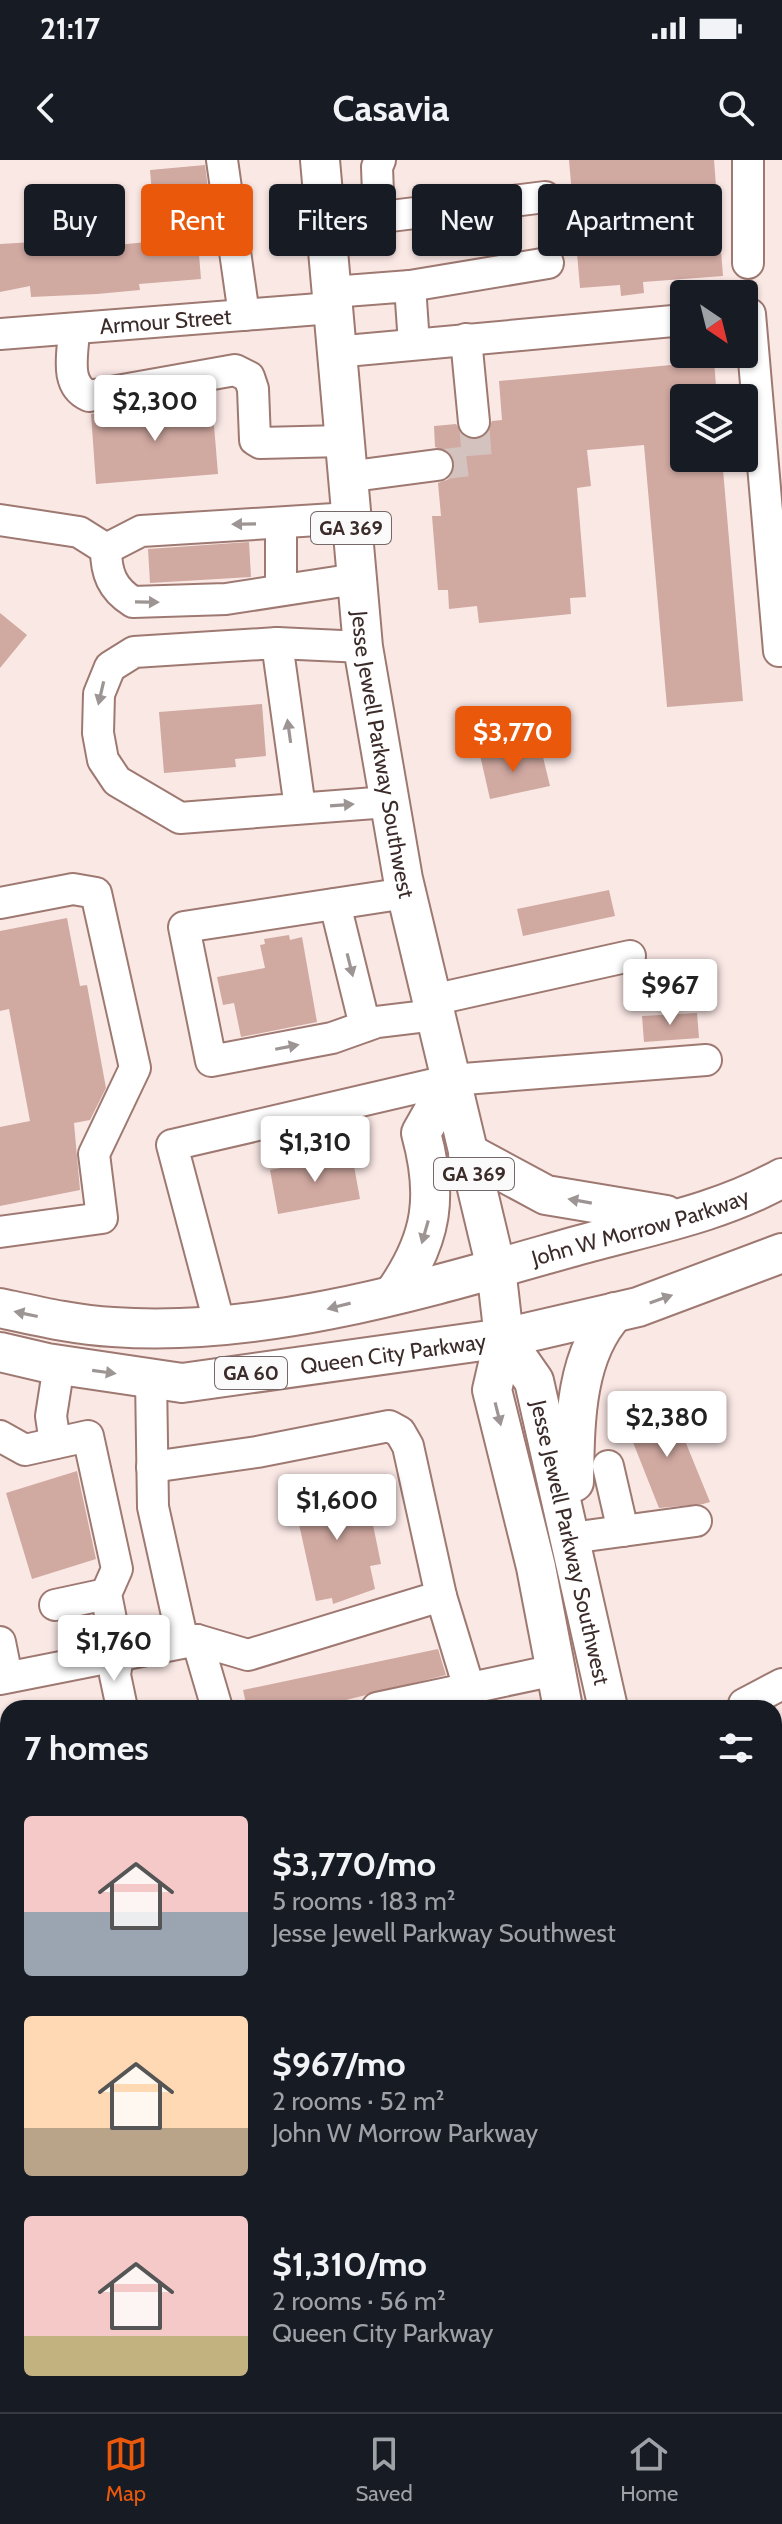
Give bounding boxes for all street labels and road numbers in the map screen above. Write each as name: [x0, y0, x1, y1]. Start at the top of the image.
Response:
street label: Armour Street: [99, 302, 233, 340]
road number: GA 369: [311, 512, 391, 544]
street label: Jesse Jewell Parkway Southwest: [346, 609, 421, 901]
road number: GA 369: [434, 1158, 514, 1190]
street label: John W Morrow Parkway: [527, 1182, 753, 1272]
street label: Queen City Parkway: [299, 1327, 488, 1380]
road number: GA 60: [215, 1357, 287, 1389]
street label: Jesse Jewell Parkway Southwest: [525, 1397, 616, 1688]

